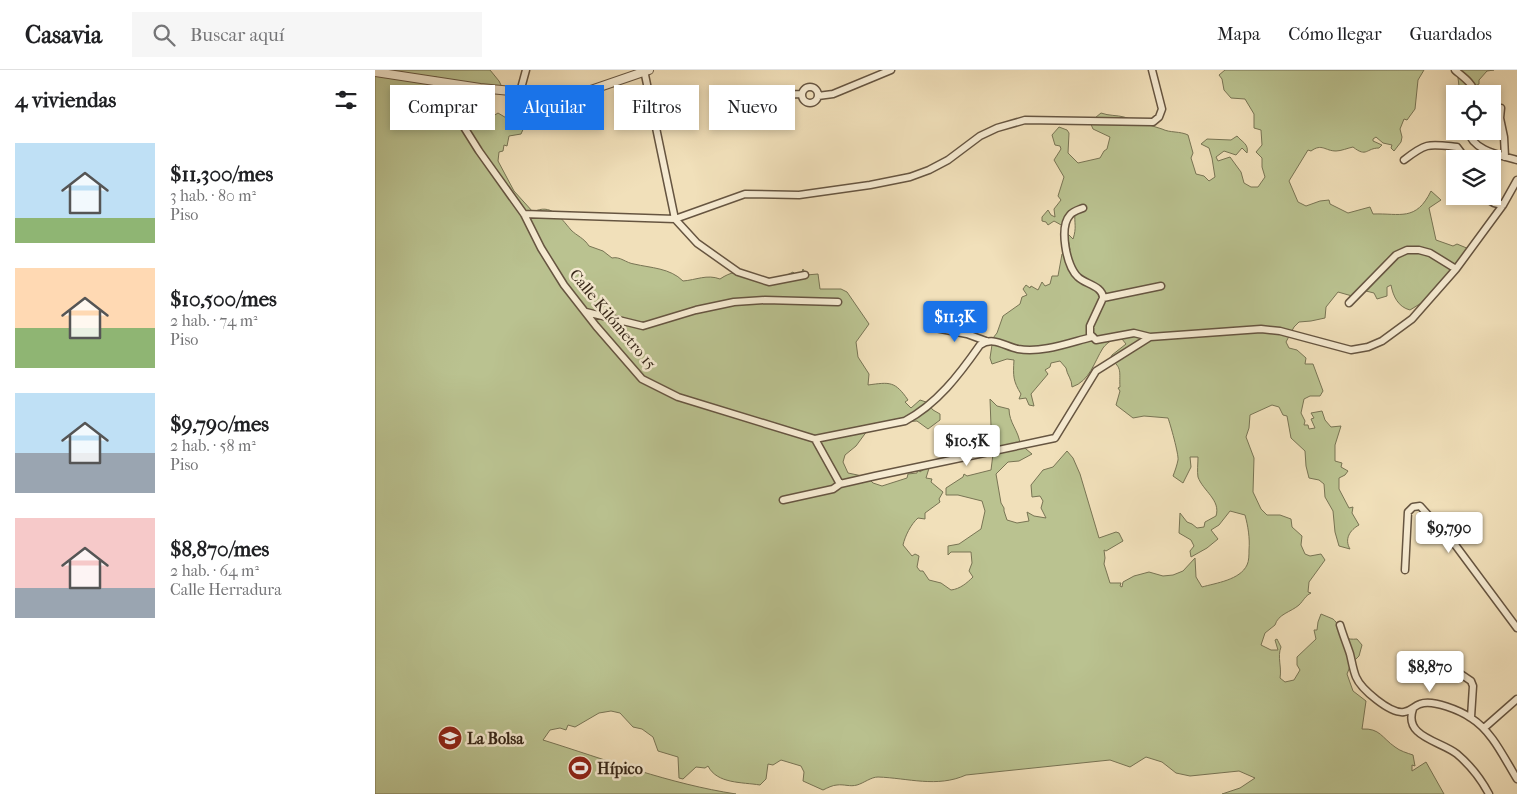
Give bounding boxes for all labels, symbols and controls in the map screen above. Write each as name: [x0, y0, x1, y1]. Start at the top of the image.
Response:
search box: [132, 12, 482, 57]
text: Casavia: [25, 21, 102, 49]
icon: search: [150, 21, 178, 49]
text: Buscar aquí: [190, 24, 284, 46]
text: Mapa: [1217, 24, 1260, 45]
text: Cómo llegar: [1288, 24, 1382, 45]
text: Guardados: [1410, 24, 1492, 45]
chip: Comprar: [390, 85, 495, 130]
chip: Alquilar: [505, 85, 604, 130]
chip: Filtros: [614, 85, 699, 130]
chip: Nuevo: [709, 85, 795, 130]
map controls: [1446, 85, 1501, 205]
button: locate: [1446, 85, 1501, 140]
icon: filters: [332, 86, 360, 114]
text: 4 viviendas: [15, 88, 116, 112]
button: layers: [1446, 150, 1501, 205]
text: $11,300/mes: [170, 162, 273, 186]
icon: home: [55, 163, 115, 223]
text: 3 hab. · 80 m²: [170, 186, 256, 205]
text: Piso: [170, 205, 198, 224]
street label: Calle Kilómetro 15: [566, 265, 660, 373]
text: $10,500/mes: [170, 287, 277, 311]
icon: home: [55, 288, 115, 348]
pin: $11.3K: [914, 300, 996, 343]
text: $11.3K: [934, 307, 976, 326]
text: 2 hab. · 74 m²: [170, 311, 258, 330]
text: Piso: [170, 330, 198, 349]
text: $9,790/mes: [170, 412, 269, 436]
icon: home: [55, 413, 115, 473]
pin: $10.5K: [926, 424, 1008, 467]
text: $10.5K: [945, 431, 989, 450]
text: 2 hab. · 58 m²: [170, 436, 256, 455]
text: Piso: [170, 455, 198, 474]
pin: $9,790: [1408, 512, 1490, 554]
text: $9,790: [1427, 518, 1471, 537]
text: $8,870/mes: [170, 537, 269, 561]
icon: home: [55, 538, 115, 598]
text: 2 hab. · 64 m²: [170, 561, 259, 580]
text: Calle Herradura: [170, 580, 282, 599]
pin: $8,870: [1389, 650, 1471, 693]
text: $8,870: [1408, 657, 1452, 676]
school or university icon: La Bolsa: [437, 725, 463, 751]
place label: La Bolsa: [467, 729, 524, 748]
sports icon: Hípico: [567, 755, 593, 781]
place label: Hípico: [597, 759, 643, 779]

